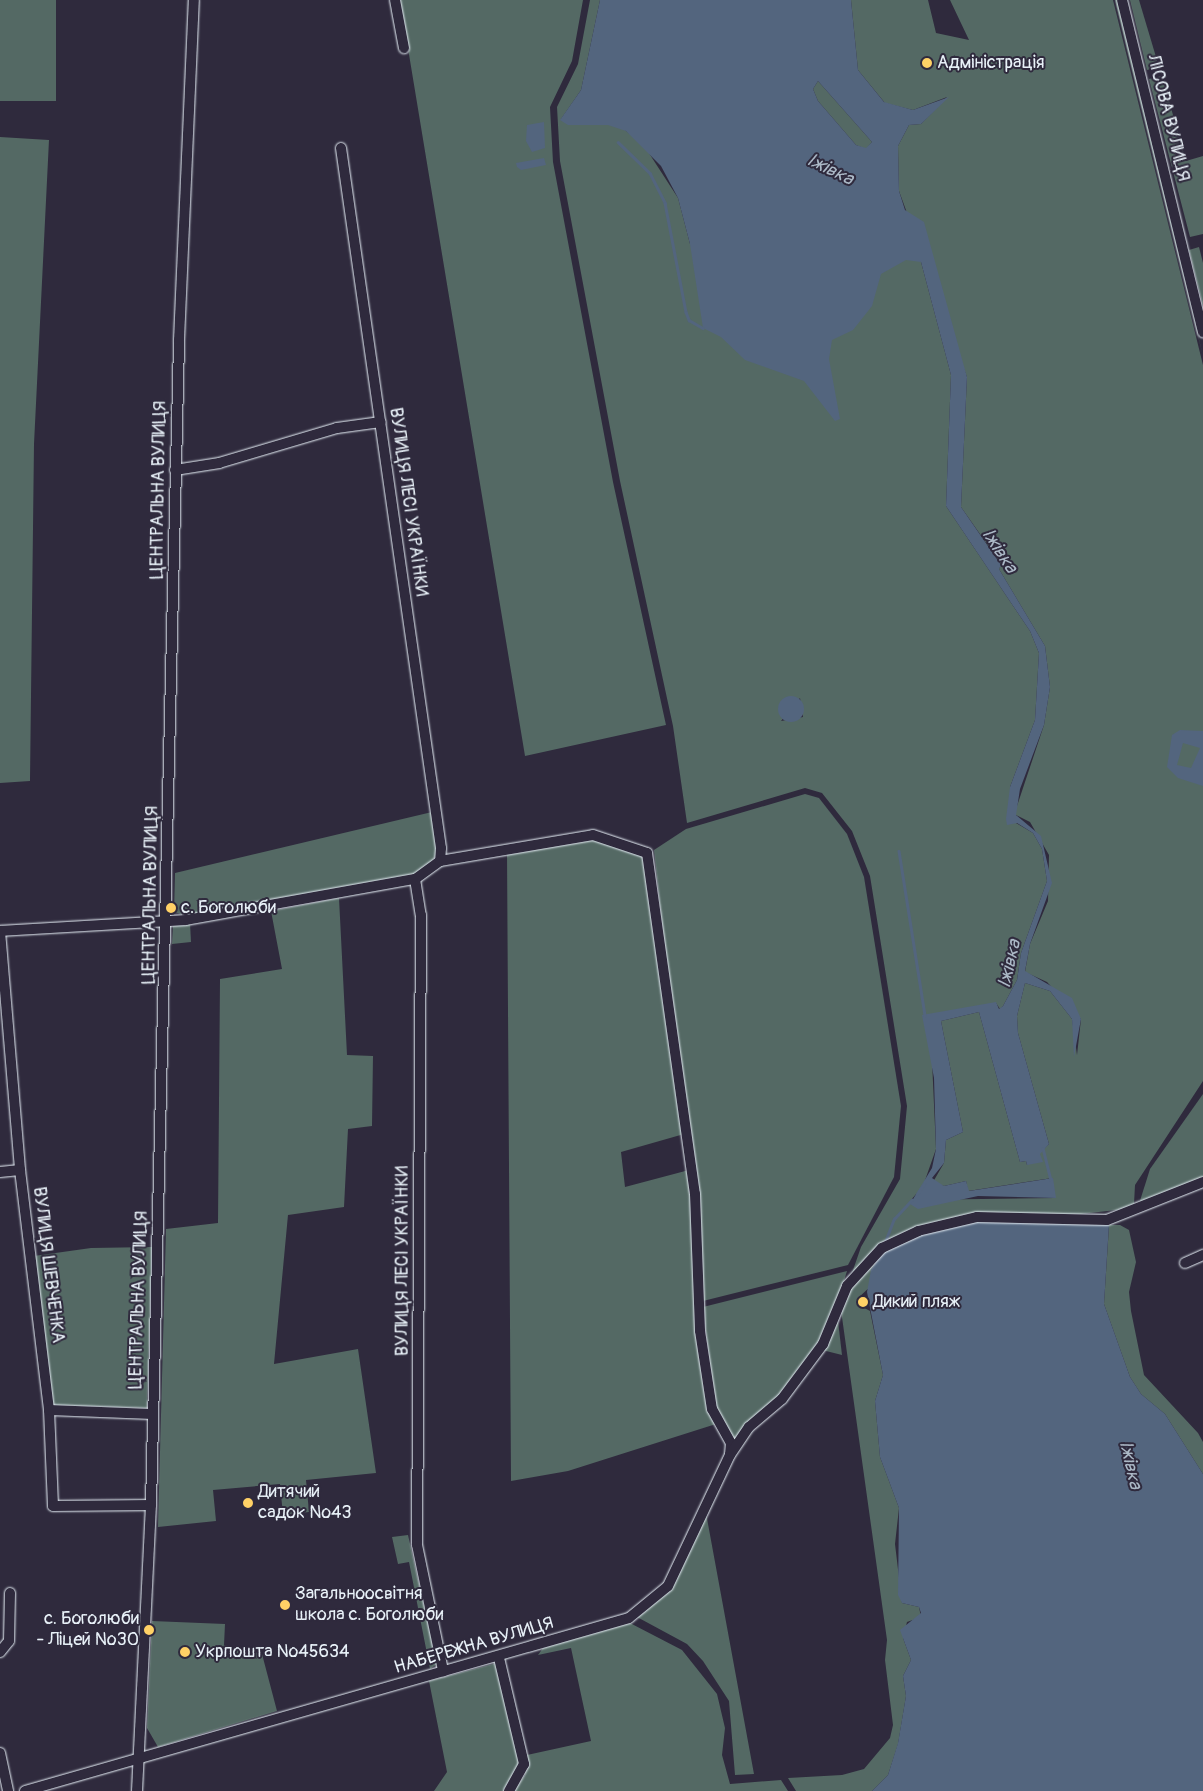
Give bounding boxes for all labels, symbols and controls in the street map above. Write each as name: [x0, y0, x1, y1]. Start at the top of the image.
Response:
place label: Адміністрація: [937, 52, 1044, 74]
street label: ЛІСОВА ВУЛИЦЯ: [1142, 52, 1194, 184]
marker: Адміністрація: [921, 57, 933, 69]
water label: Іжівка: [803, 149, 857, 191]
street label: ЦЕНТРАЛЬНА ВУЛИЦЯ: [147, 401, 171, 579]
street label: ВУЛИЦЯ ЛЕСІ УКРАЇНКИ: [384, 406, 432, 598]
water label: Іжівка: [976, 524, 1022, 578]
street label: ЦЕНТРАЛЬНА ВУЛИЦЯ: [139, 806, 163, 984]
place label: с. Боголюби: [181, 897, 276, 919]
marker: с. Боголюби: [165, 902, 177, 914]
water label: Іжівка: [993, 938, 1027, 990]
street label: ВУЛИЦЯ ЛЕСІ УКРАЇНКИ: [392, 1166, 414, 1356]
street label: ВУЛИЦЯ ШЕВЧЕНКА: [28, 1185, 68, 1345]
street label: ЦЕНТРАЛЬНА ВУЛИЦЯ: [125, 1210, 153, 1390]
place label: Дикий пляж: [873, 1291, 960, 1313]
marker: Дикий пляж: [857, 1296, 869, 1308]
water label: Іжівка: [1113, 1439, 1147, 1491]
place label: Дитячий садок №43: [258, 1482, 351, 1525]
marker: Дитячий садок №43: [242, 1497, 254, 1509]
place label: Загальноосвітня школа с. Боголюби: [295, 1584, 444, 1626]
marker: Загальноосвітня школа с. Боголюби: [279, 1599, 291, 1611]
place label: с. Боголюби - Ліцей №30: [37, 1609, 139, 1652]
street label: НАБЕРЕЖНА ВУЛИЦЯ: [392, 1613, 556, 1679]
marker: с. Боголюби - Ліцей №30: [143, 1624, 155, 1636]
place label: Укрпошта №45634: [195, 1641, 349, 1663]
marker: Укрпошта №45634: [179, 1646, 191, 1658]

